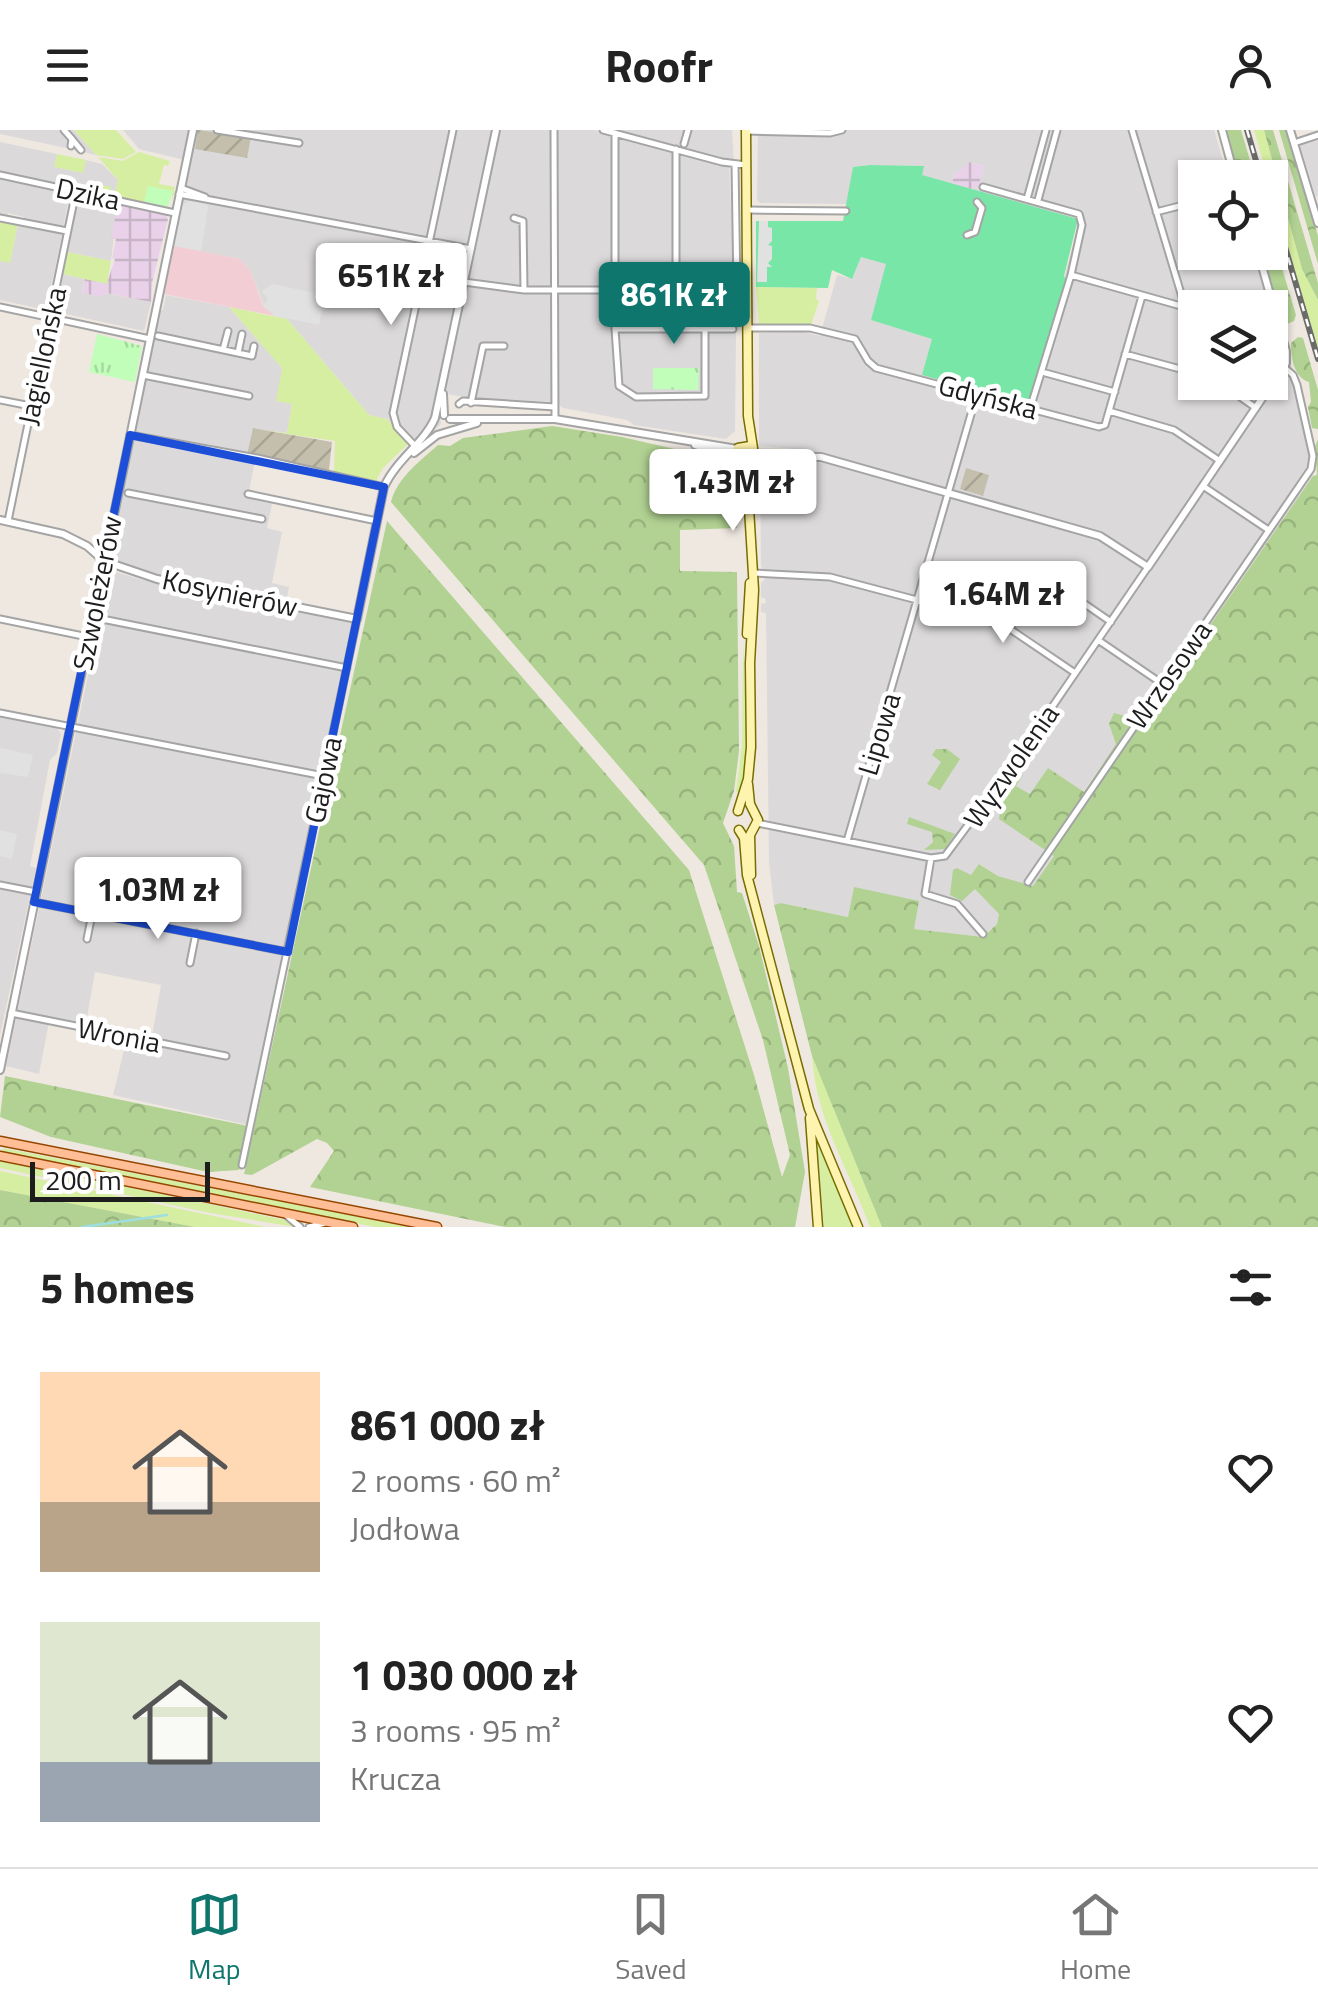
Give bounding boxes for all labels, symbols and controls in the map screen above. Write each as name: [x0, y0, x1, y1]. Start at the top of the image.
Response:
text: Roofr: [605, 31, 713, 99]
icon: menu: [40, 38, 95, 93]
icon: person: [1223, 38, 1278, 93]
map controls: [1178, 160, 1288, 400]
button: locate: [1178, 160, 1288, 270]
street label: Dzika: [52, 166, 124, 221]
pin: 651K zł: [299, 243, 483, 328]
text: 651K zł: [338, 251, 444, 299]
pin: 861K zł: [582, 262, 766, 347]
text: 861K zł: [621, 270, 727, 318]
street label: Jagiellońska: [6, 283, 77, 429]
button: layers: [1178, 290, 1288, 400]
street label: Gdyńska: [934, 363, 1042, 430]
pin: 1.43M zł: [630, 449, 836, 534]
text: 1.43M zł: [671, 457, 795, 505]
street label: Szwoleżerów: [60, 512, 133, 674]
street label: Kosynierów: [158, 557, 302, 628]
pin: 1.64M zł: [900, 561, 1106, 646]
text: 1.64M zł: [941, 569, 1065, 617]
street label: Wrzosowa: [1115, 611, 1222, 738]
street label: Lipowa: [846, 687, 911, 780]
street label: Wyzwolenia: [952, 695, 1069, 837]
street label: Gajowa: [292, 733, 353, 827]
pin: 1.03M zł: [55, 857, 261, 942]
text: 1.03M zł: [96, 865, 220, 913]
street label: Wronia: [74, 1005, 164, 1064]
scale bar: [30, 1157, 210, 1202]
text: 200 m: [45, 1158, 122, 1201]
text: 5 homes: [40, 1255, 195, 1319]
icon: filters: [1223, 1260, 1278, 1315]
text: 861 000 zł: [350, 1392, 545, 1456]
icon: home: [120, 1412, 240, 1532]
icon: heart: [1223, 1445, 1278, 1500]
text: 2 rooms · 60 m²: [350, 1456, 561, 1504]
text: Jodłowa: [350, 1504, 460, 1552]
text: 1 030 000 zł: [350, 1642, 577, 1706]
icon: home: [120, 1662, 240, 1782]
icon: heart: [1223, 1695, 1278, 1750]
text: 3 rooms · 95 m²: [350, 1706, 561, 1754]
text: Krucza: [350, 1754, 441, 1802]
tab: Map: [187, 1887, 242, 1990]
tab: Saved: [615, 1887, 687, 1990]
tab: Home: [1060, 1887, 1131, 1990]

